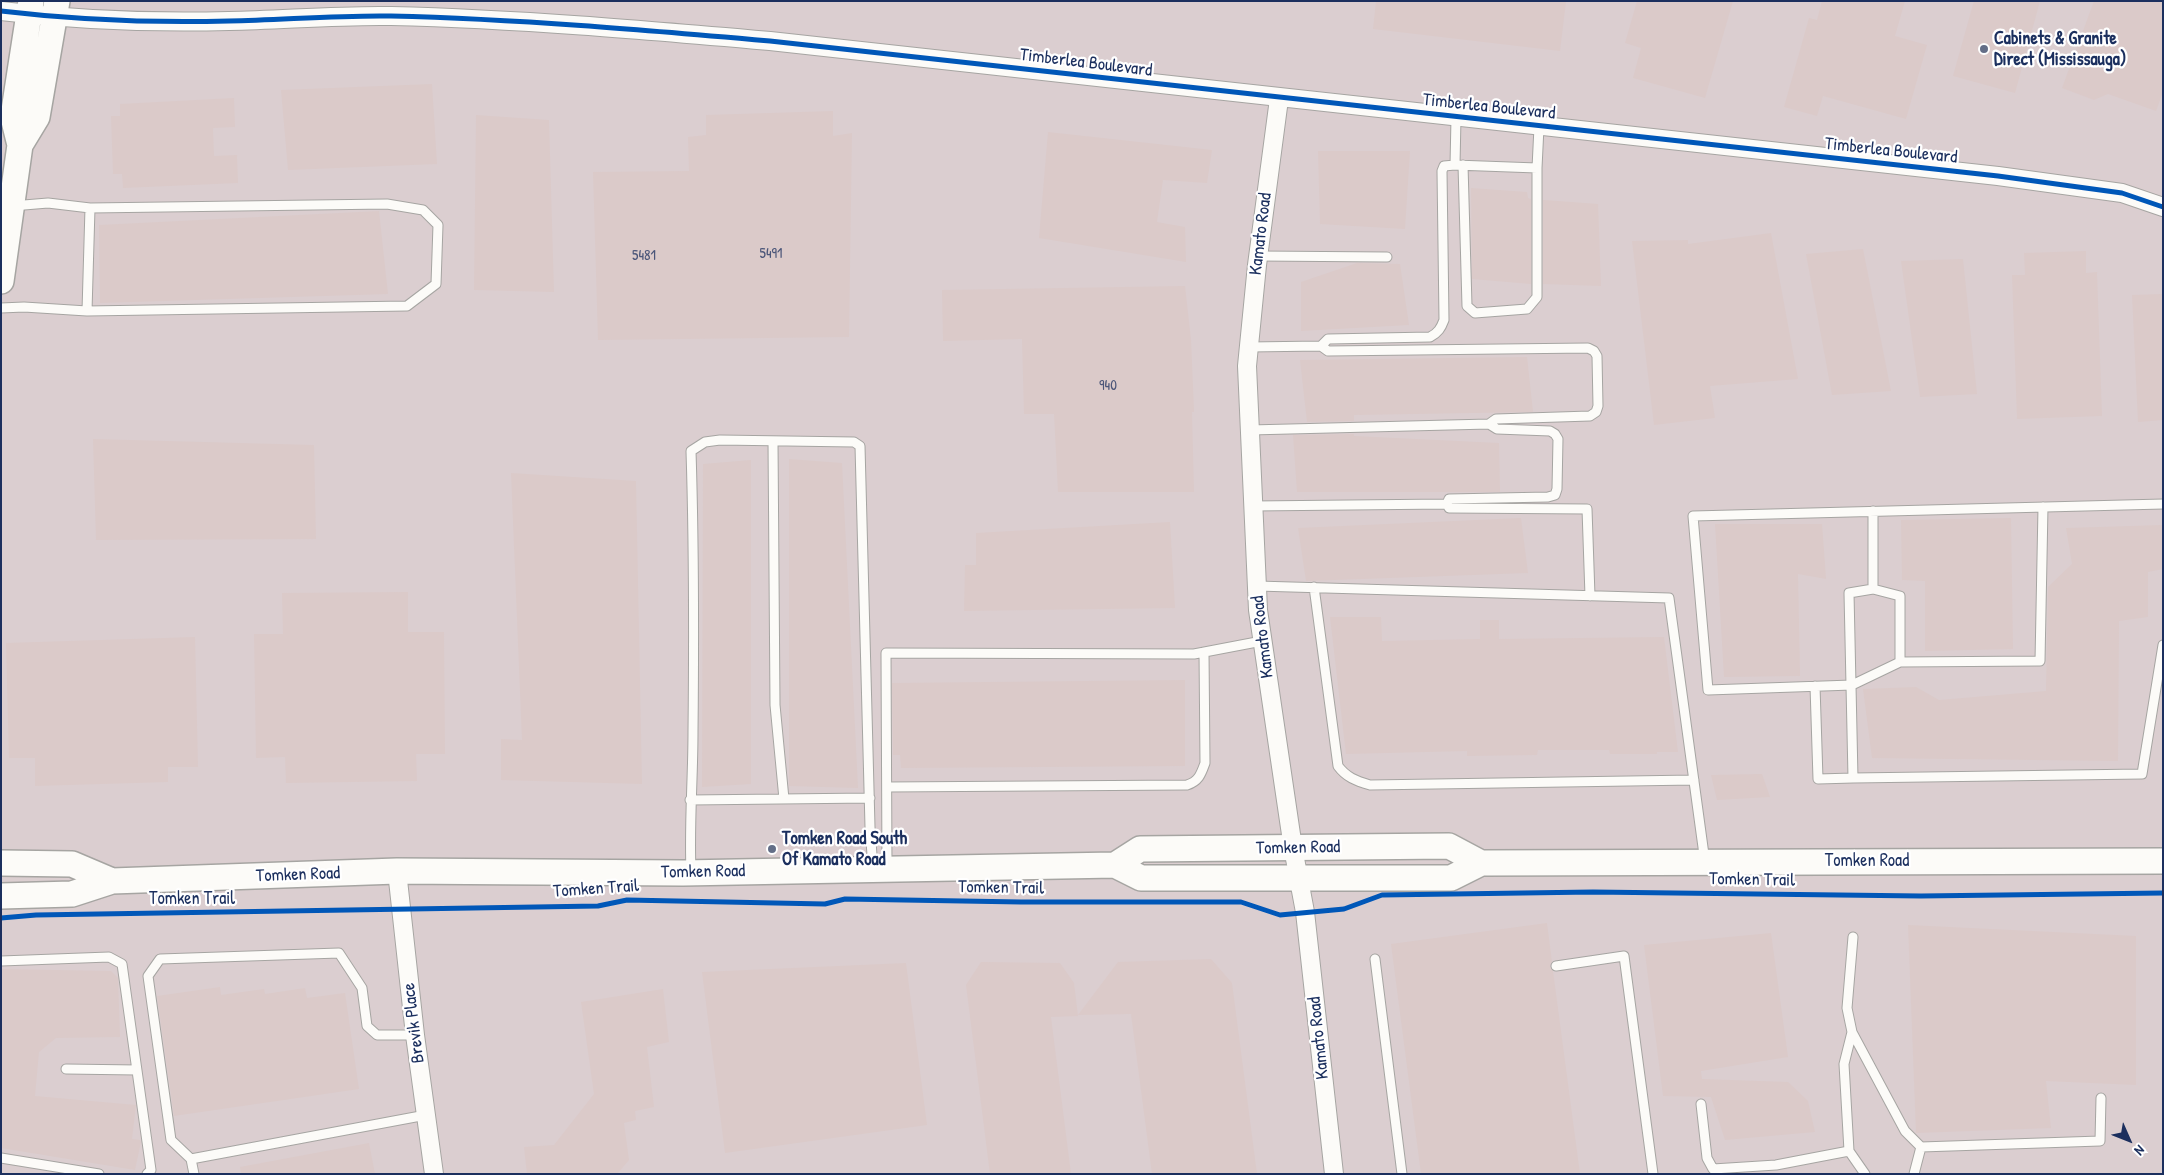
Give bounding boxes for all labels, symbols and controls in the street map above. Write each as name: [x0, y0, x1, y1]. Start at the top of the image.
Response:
place label: Cabinets & Granite Direct (Mississauga): [1994, 28, 2126, 70]
marker: Cabinets & Granite Direct (Mississauga): [1978, 43, 1990, 55]
street label: Timberlea Boulevard: [1019, 44, 1153, 82]
street label: Timberlea Boulevard: [1422, 89, 1556, 125]
street label: Timberlea Boulevard: [1824, 133, 1958, 169]
street label: Kamato Road: [1245, 192, 1277, 276]
house number: 5491: [760, 245, 782, 263]
house number: 5481: [632, 247, 656, 265]
house number: 940: [1099, 377, 1117, 395]
street label: Kamato Road: [1247, 595, 1279, 679]
place label: Tomken Road South Of Kamato Road: [782, 828, 907, 871]
street label: Tomken Road: [1256, 836, 1340, 860]
marker: Tomken Road South Of Kamato Road: [766, 843, 778, 855]
street label: Tomken Road: [1825, 850, 1909, 872]
street label: Tomken Road: [661, 860, 745, 884]
street label: Tomken Road: [255, 863, 341, 887]
street label: Tomken Trail: [1709, 868, 1795, 892]
street label: Tomken Trail: [552, 875, 640, 903]
street label: Tomken Trail: [958, 876, 1044, 900]
street label: Tomken Trail: [149, 888, 235, 910]
street label: Brevik Place: [398, 982, 430, 1064]
street label: Kamato Road: [1304, 996, 1334, 1080]
north arrow: [2104, 1115, 2154, 1165]
text: N: [2131, 1141, 2150, 1160]

